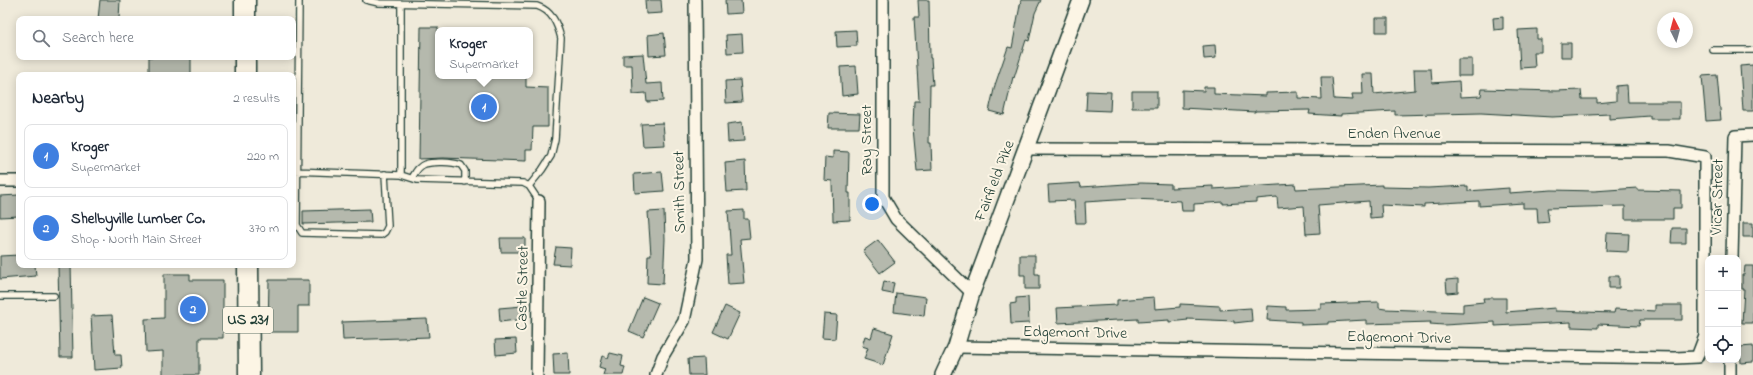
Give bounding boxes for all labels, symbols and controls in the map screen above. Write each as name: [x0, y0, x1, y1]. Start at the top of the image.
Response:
north arrow: [1657, 12, 1693, 48]
search box: [16, 16, 296, 60]
icon: search: [30, 27, 52, 49]
text: Search here: [62, 27, 134, 49]
popup: [435, 27, 533, 79]
text: Kroger: [449, 33, 487, 55]
text: Supermarket: [449, 55, 519, 74]
text: Nearby: [32, 86, 84, 111]
text: 2 results: [233, 89, 280, 108]
pin: 1: [471, 92, 497, 122]
street label: Ray Street: [855, 104, 879, 175]
street label: Enden Avenue: [1347, 122, 1442, 146]
text: Kroger: [71, 136, 109, 158]
street label: Fairfield Pike: [968, 136, 1022, 226]
text: 1: [44, 147, 48, 166]
text: 220 m: [247, 147, 279, 166]
street label: Smith Street: [667, 150, 693, 234]
text: Supermarket: [71, 158, 141, 177]
street label: Vicar Street: [1705, 158, 1731, 236]
your location: [862, 194, 882, 214]
text: Shelbyville Lumber Co.: [71, 208, 205, 230]
text: 2: [43, 219, 49, 238]
text: 370 m: [249, 219, 279, 238]
text: Shop · North Main Street: [71, 230, 202, 249]
street label: Castle Street: [510, 245, 536, 331]
map controls: [1705, 255, 1741, 363]
button: +: [1705, 255, 1741, 291]
button: −: [1705, 291, 1741, 327]
pin: 2: [180, 294, 206, 324]
road number: US 231: [223, 307, 273, 333]
street label: Edgemont Drive: [1023, 320, 1128, 346]
street label: Edgemont Drive: [1347, 325, 1452, 351]
button: locate: [1705, 327, 1741, 363]

